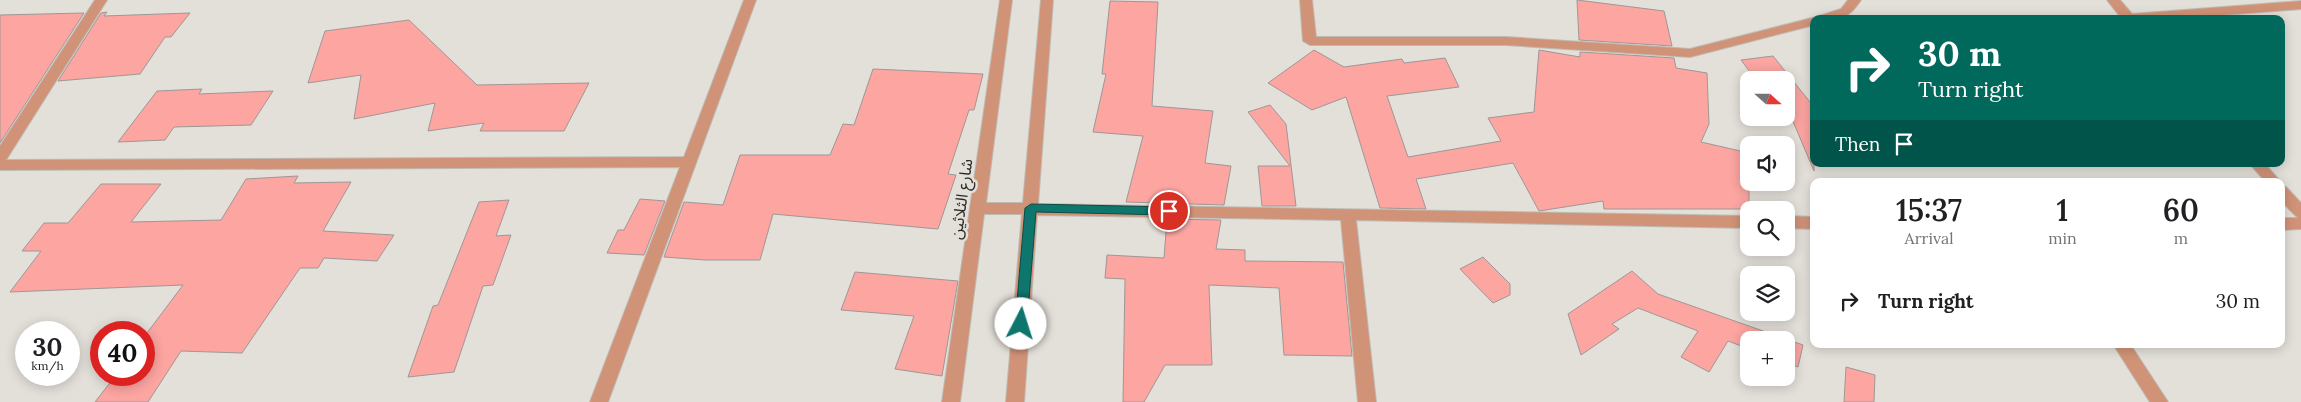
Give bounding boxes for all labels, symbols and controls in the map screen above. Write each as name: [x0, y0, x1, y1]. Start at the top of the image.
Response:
text: 30 m: [1918, 31, 2001, 76]
icon: right: [1835, 35, 1900, 100]
north arrow: [1740, 71, 1795, 126]
map controls: [1740, 71, 1795, 386]
text: Turn right: [1918, 75, 2023, 103]
icon: arrive: [1890, 130, 1918, 158]
text: Then: [1835, 132, 1880, 156]
button: sound: [1740, 136, 1795, 191]
street label: شارع الثلاثين: [945, 157, 980, 241]
pin: [1148, 190, 1190, 232]
text: 15:37: [1896, 191, 1962, 229]
text: 1: [2057, 191, 2068, 229]
text: 60: [2163, 191, 2199, 229]
icon: arrive: [1155, 197, 1183, 225]
button: search: [1740, 201, 1795, 256]
text: Arrival: [1905, 228, 1954, 248]
text: min: [2048, 228, 2077, 248]
text: m: [2174, 228, 2188, 248]
button: layers: [1740, 266, 1795, 321]
icon: right: [1835, 287, 1863, 315]
text: Turn right: [1878, 289, 1974, 313]
text: 30 m: [2216, 289, 2260, 313]
position arrow: [994, 297, 1046, 349]
speed limit sign: 40: [90, 321, 155, 386]
text: 30: [33, 331, 62, 363]
button: +: [1740, 331, 1795, 386]
text: km/h: [31, 358, 64, 373]

